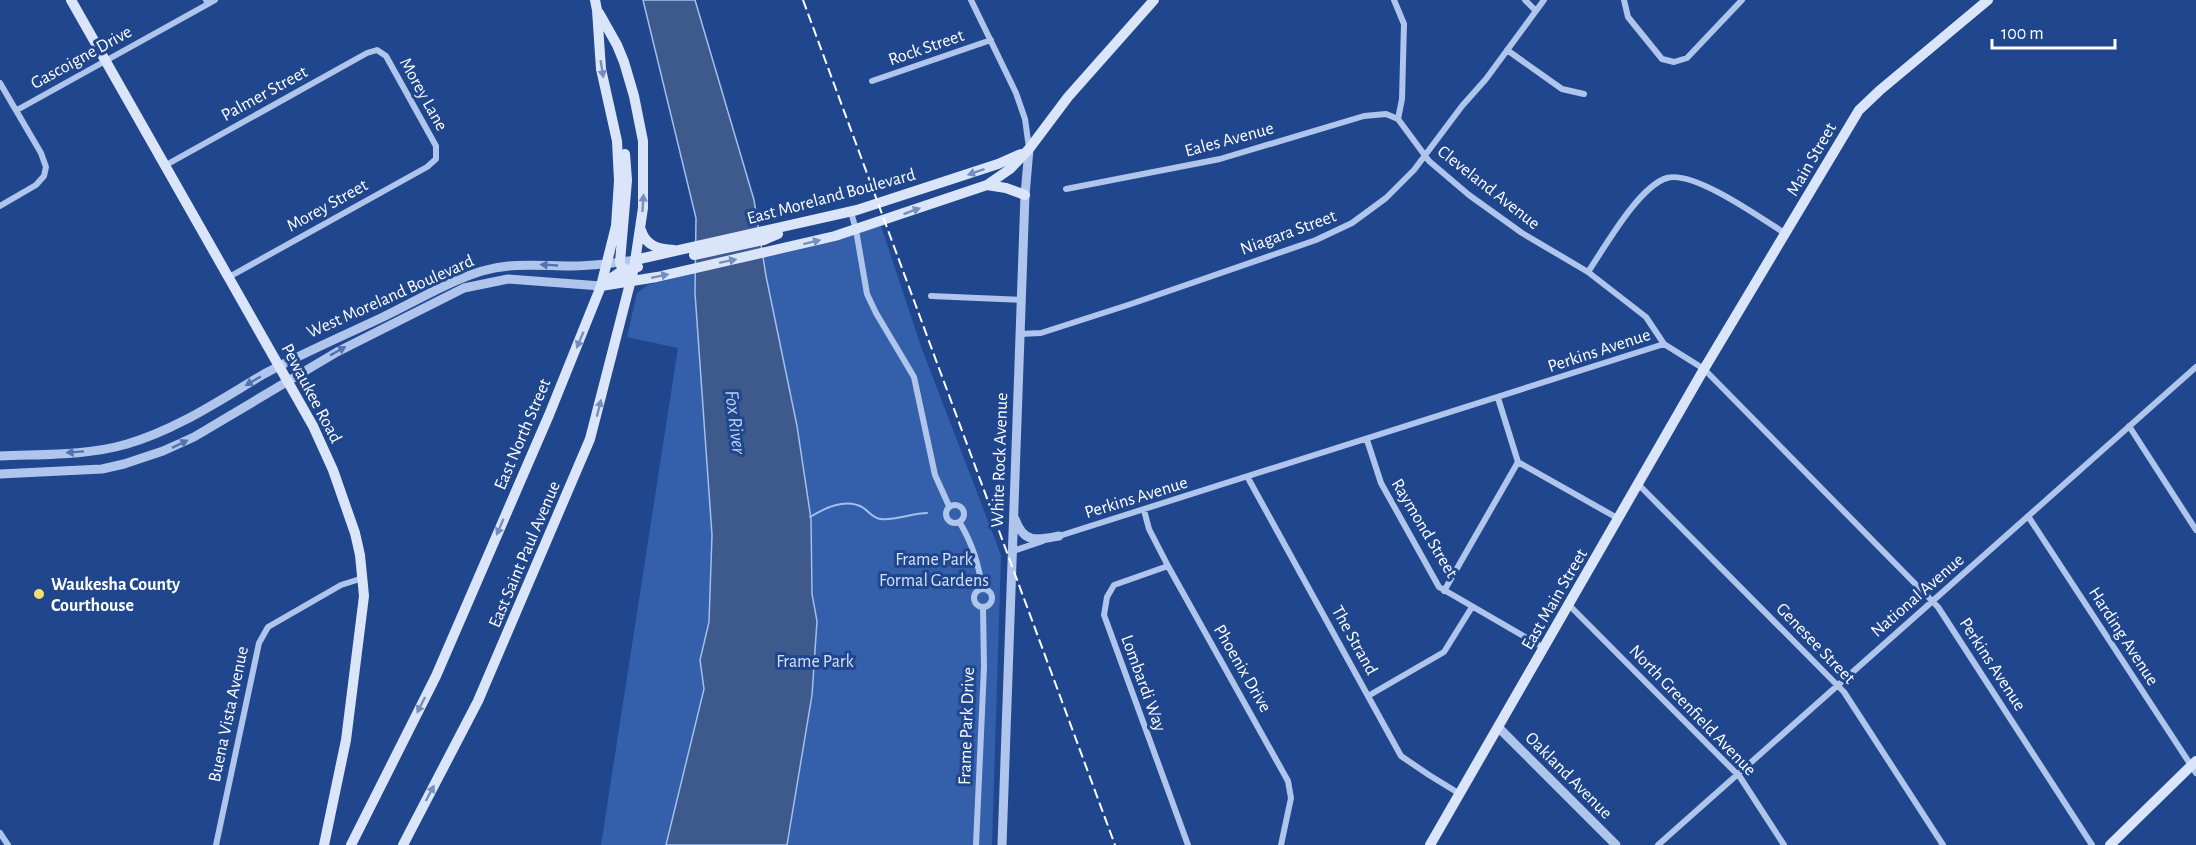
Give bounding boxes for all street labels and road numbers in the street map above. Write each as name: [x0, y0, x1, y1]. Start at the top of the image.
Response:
street label: Gascoigne Drive: [28, 23, 135, 93]
street label: Rock Street: [886, 27, 967, 69]
street label: Morey Lane: [396, 55, 451, 134]
street label: Palmer Street: [218, 63, 311, 125]
street label: Eales Avenue: [1183, 119, 1276, 160]
street label: Main Street: [1784, 120, 1840, 199]
street label: Cleveland Avenue: [1434, 142, 1543, 233]
street label: East Moreland Boulevard: [745, 166, 917, 228]
street label: Morey Street: [284, 176, 371, 235]
street label: Niagara Street: [1238, 207, 1339, 259]
street label: West Moreland Boulevard: [304, 252, 477, 342]
street label: Perkins Avenue: [1546, 326, 1653, 376]
street label: Pewaukee Road: [277, 341, 345, 446]
street label: East North Street: [491, 376, 555, 493]
street label: White Rock Avenue: [989, 392, 1011, 528]
street label: Perkins Avenue: [1083, 474, 1190, 522]
street label: Raymond Street: [1387, 476, 1461, 582]
street label: East Saint Paul Avenue: [486, 479, 564, 630]
street label: East Main Street: [1519, 546, 1591, 653]
street label: National Avenue: [1868, 551, 1968, 641]
street label: Harding Avenue: [2085, 584, 2161, 689]
street label: Genesee Street: [1772, 600, 1858, 688]
street label: The Strand: [1328, 603, 1380, 678]
street label: Perkins Avenue: [1956, 615, 2029, 714]
street label: Phoenix Drive: [1210, 622, 1274, 715]
street label: Lombardi Way: [1117, 633, 1169, 734]
street label: North Greenfield Avenue: [1625, 642, 1759, 780]
street label: Buena Vista Avenue: [206, 645, 252, 784]
street label: Frame Park Drive: [956, 667, 978, 785]
street label: Oakland Avenue: [1521, 729, 1615, 823]

